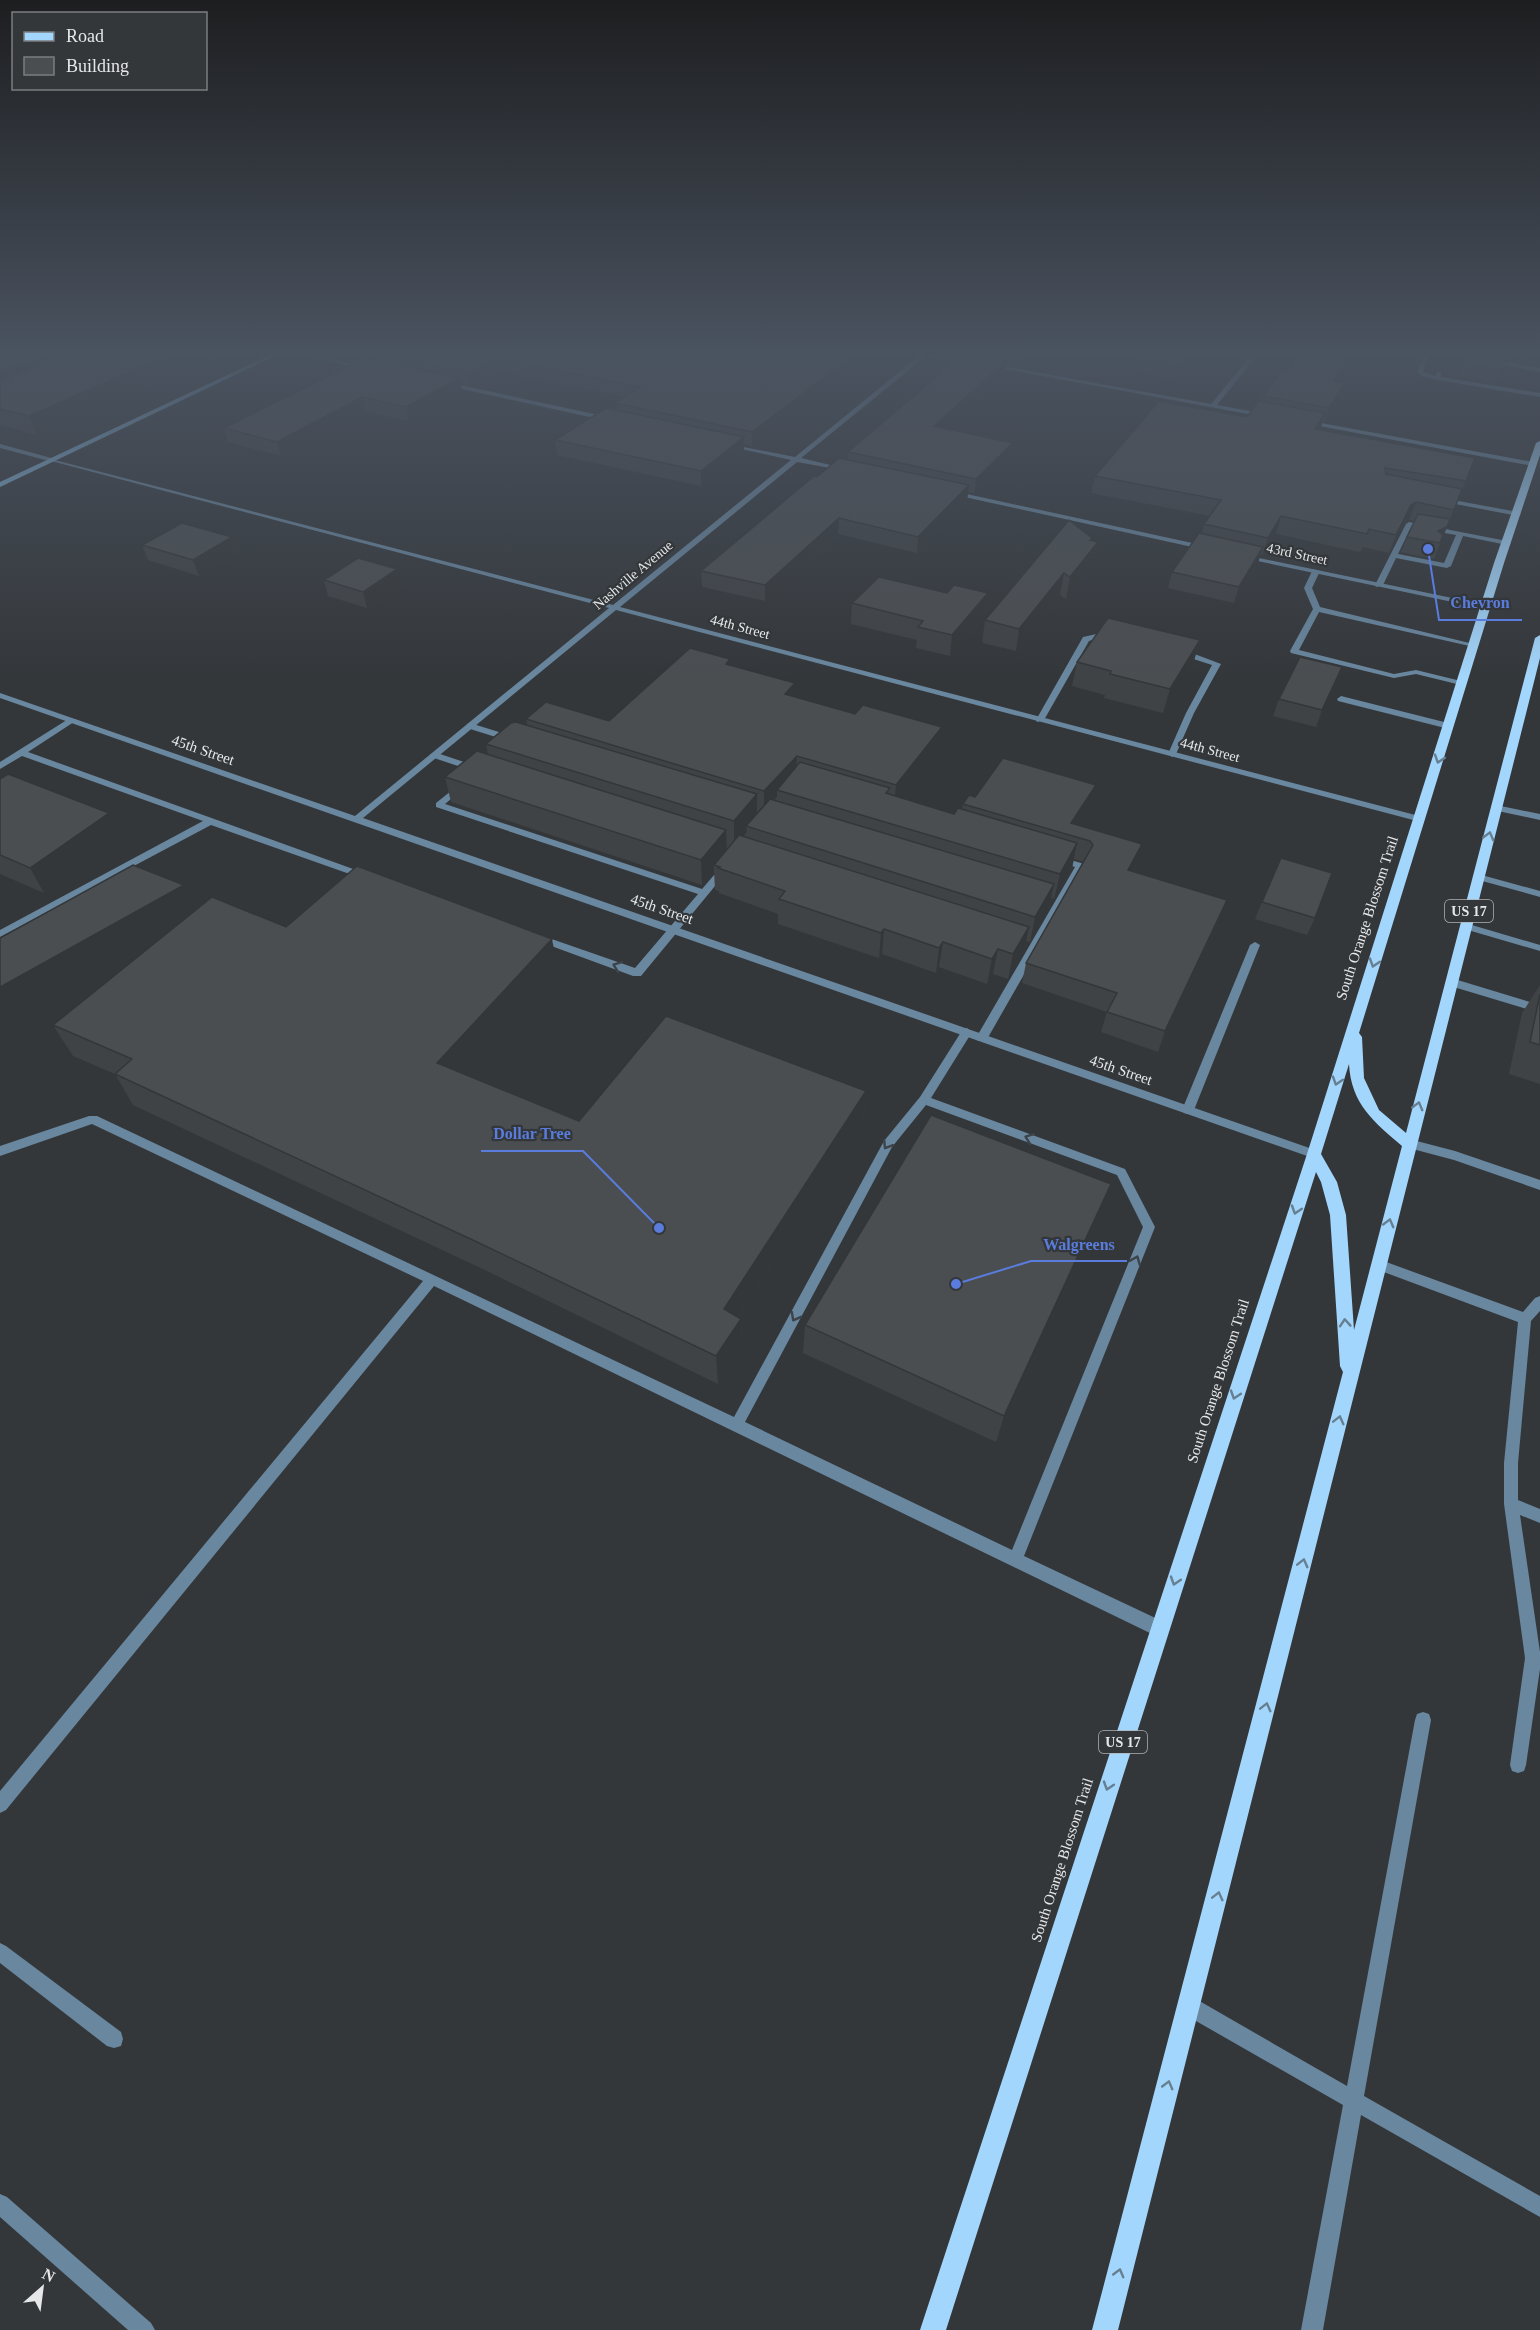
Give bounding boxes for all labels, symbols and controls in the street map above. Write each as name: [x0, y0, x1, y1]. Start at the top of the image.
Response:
legend: [12, 12, 207, 90]
text: Road: [66, 26, 104, 46]
text: Building: [66, 56, 129, 76]
street label: Nashville Avenue: [590, 537, 676, 613]
street label: 43rd Street: [1265, 540, 1329, 568]
callout: Chevron: [1439, 586, 1522, 620]
text: Chevron: [1450, 594, 1510, 611]
street label: 44th Street: [709, 612, 772, 642]
street label: 45th Street: [169, 732, 237, 768]
street label: 44th Street: [1179, 735, 1242, 765]
one-way arrow: [1434, 753, 1446, 764]
one-way arrow: [1481, 831, 1494, 841]
street label: South Orange Blossom Trail: [1333, 834, 1401, 1002]
street label: 45th Street: [628, 891, 696, 927]
road number: US 17: [1445, 900, 1493, 922]
one-way arrow: [1369, 957, 1382, 968]
one-way arrow: [612, 961, 623, 973]
street label: 45th Street: [1087, 1052, 1155, 1088]
one-way arrow: [1332, 1075, 1344, 1086]
one-way arrow: [1411, 1101, 1424, 1111]
callout: Dollar Tree: [481, 1117, 583, 1151]
text: Dollar Tree: [493, 1125, 571, 1142]
one-way arrow: [1025, 1133, 1035, 1146]
one-way arrow: [884, 1139, 895, 1150]
one-way arrow: [1290, 1204, 1303, 1215]
one-way arrow: [1382, 1218, 1394, 1228]
callout: Walgreens: [1031, 1227, 1127, 1261]
text: Walgreens: [1043, 1236, 1115, 1254]
one-way arrow: [1129, 1255, 1141, 1266]
street label: South Orange Blossom Trail: [1184, 1297, 1252, 1465]
one-way arrow: [791, 1311, 802, 1321]
one-way arrow: [1339, 1318, 1352, 1327]
one-way arrow: [1230, 1389, 1243, 1400]
one-way arrow: [1332, 1415, 1344, 1426]
one-way arrow: [1295, 1559, 1308, 1569]
one-way arrow: [1170, 1575, 1183, 1586]
one-way arrow: [1259, 1702, 1272, 1712]
road number: US 17: [1099, 1731, 1147, 1753]
street label: South Orange Blossom Trail: [1028, 1776, 1096, 1944]
one-way arrow: [1103, 1780, 1115, 1791]
one-way arrow: [1211, 1891, 1223, 1902]
one-way arrow: [1161, 2080, 1174, 2090]
north arrow: [12, 2258, 72, 2318]
text: N: [40, 2265, 58, 2286]
one-way arrow: [1112, 2269, 1125, 2279]

